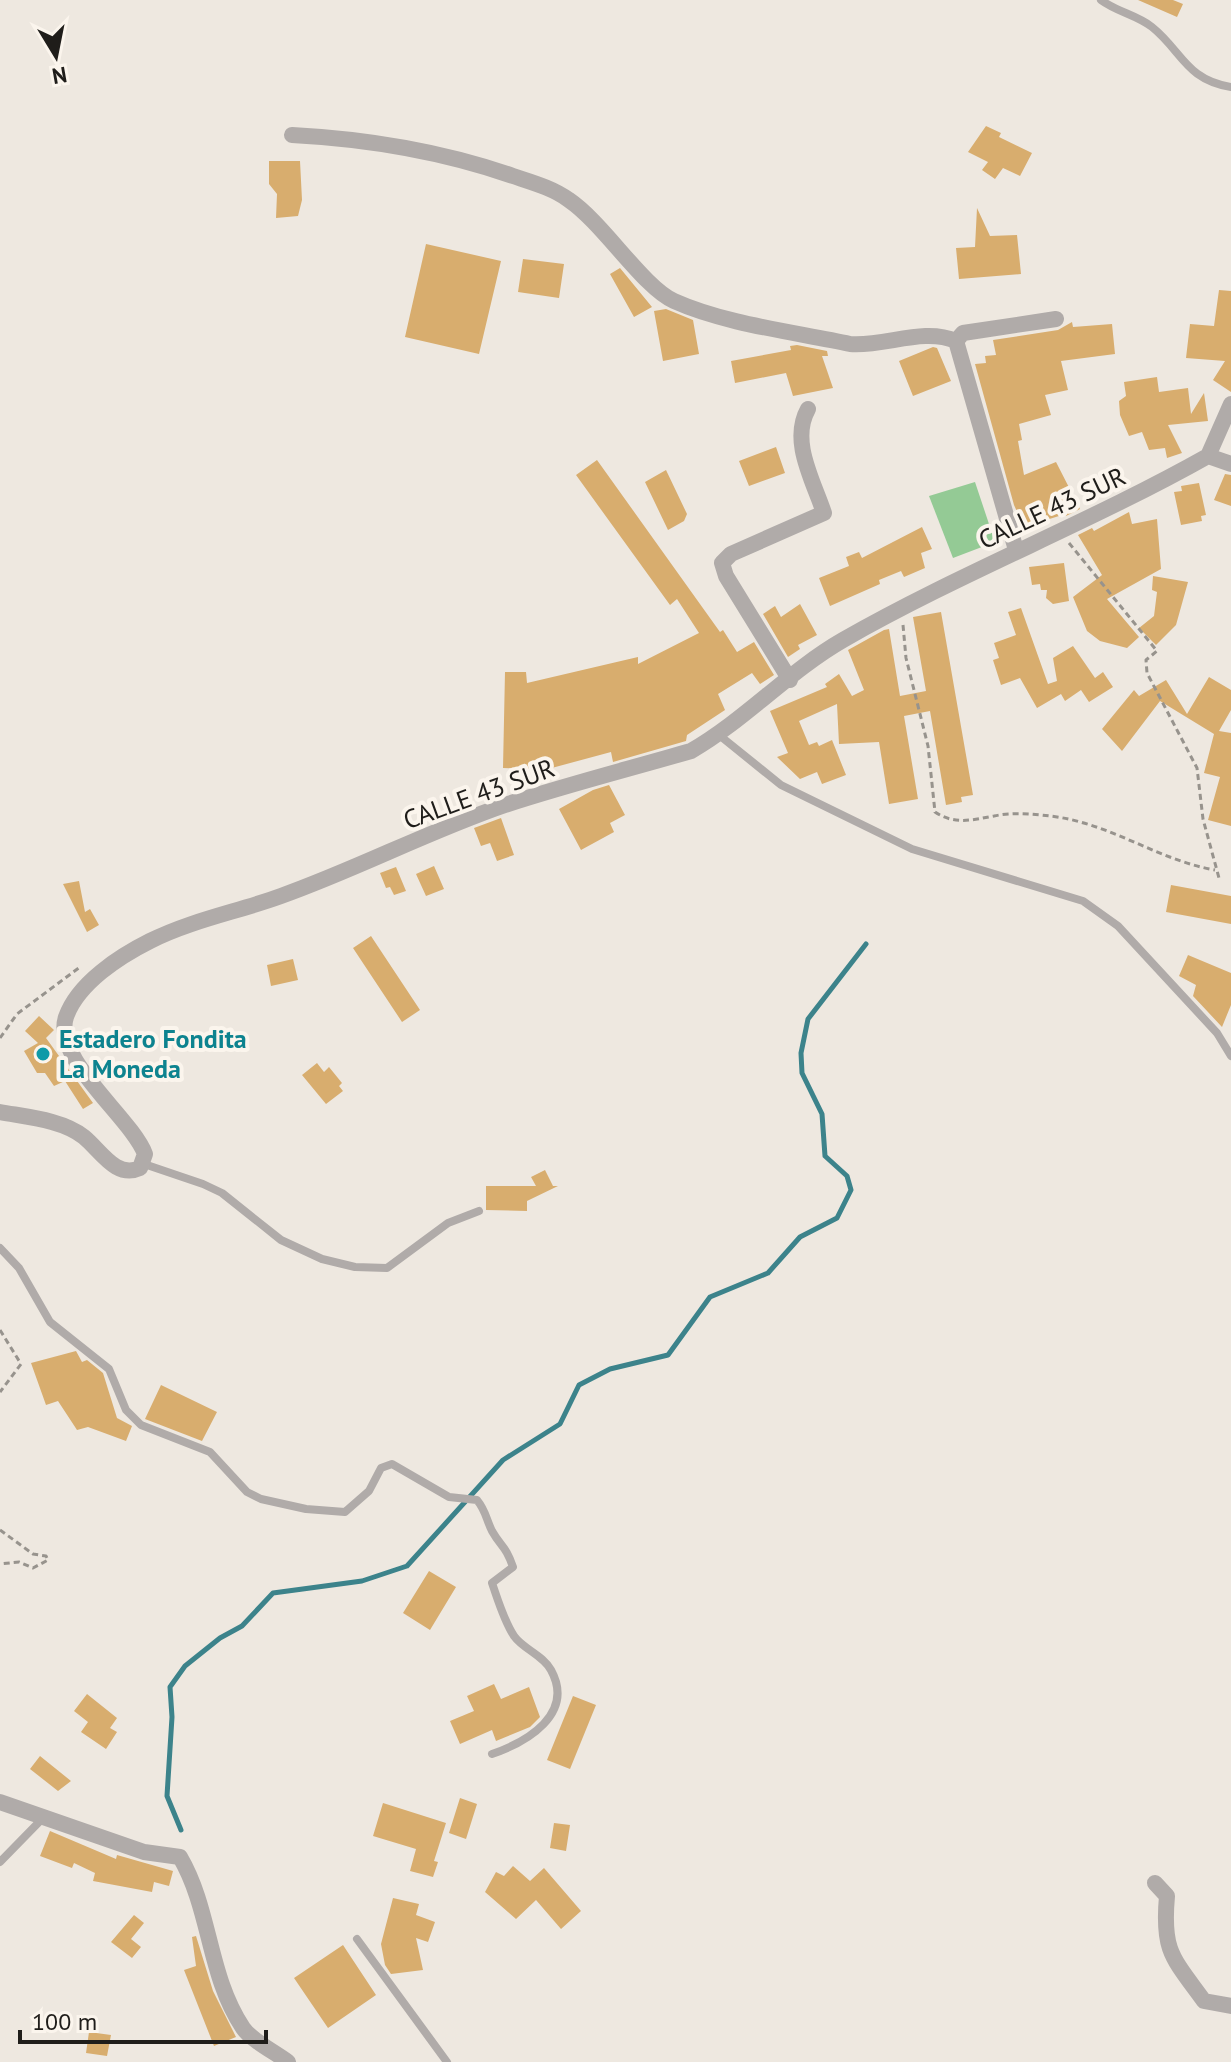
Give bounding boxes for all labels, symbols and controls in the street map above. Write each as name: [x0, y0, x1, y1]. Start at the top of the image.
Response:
north arrow: [16, 16, 96, 96]
text: N: [50, 61, 69, 91]
street label: CALLE 43 SUR: [973, 459, 1131, 556]
street label: CALLE 43 SUR: [399, 751, 559, 836]
place label: Estadero Fondita La Moneda: [59, 1022, 247, 1085]
marker: Estadero Fondita La Moneda: [34, 1045, 52, 1063]
scale bar: [20, 1994, 266, 2044]
text: 100 m: [32, 2006, 97, 2037]

